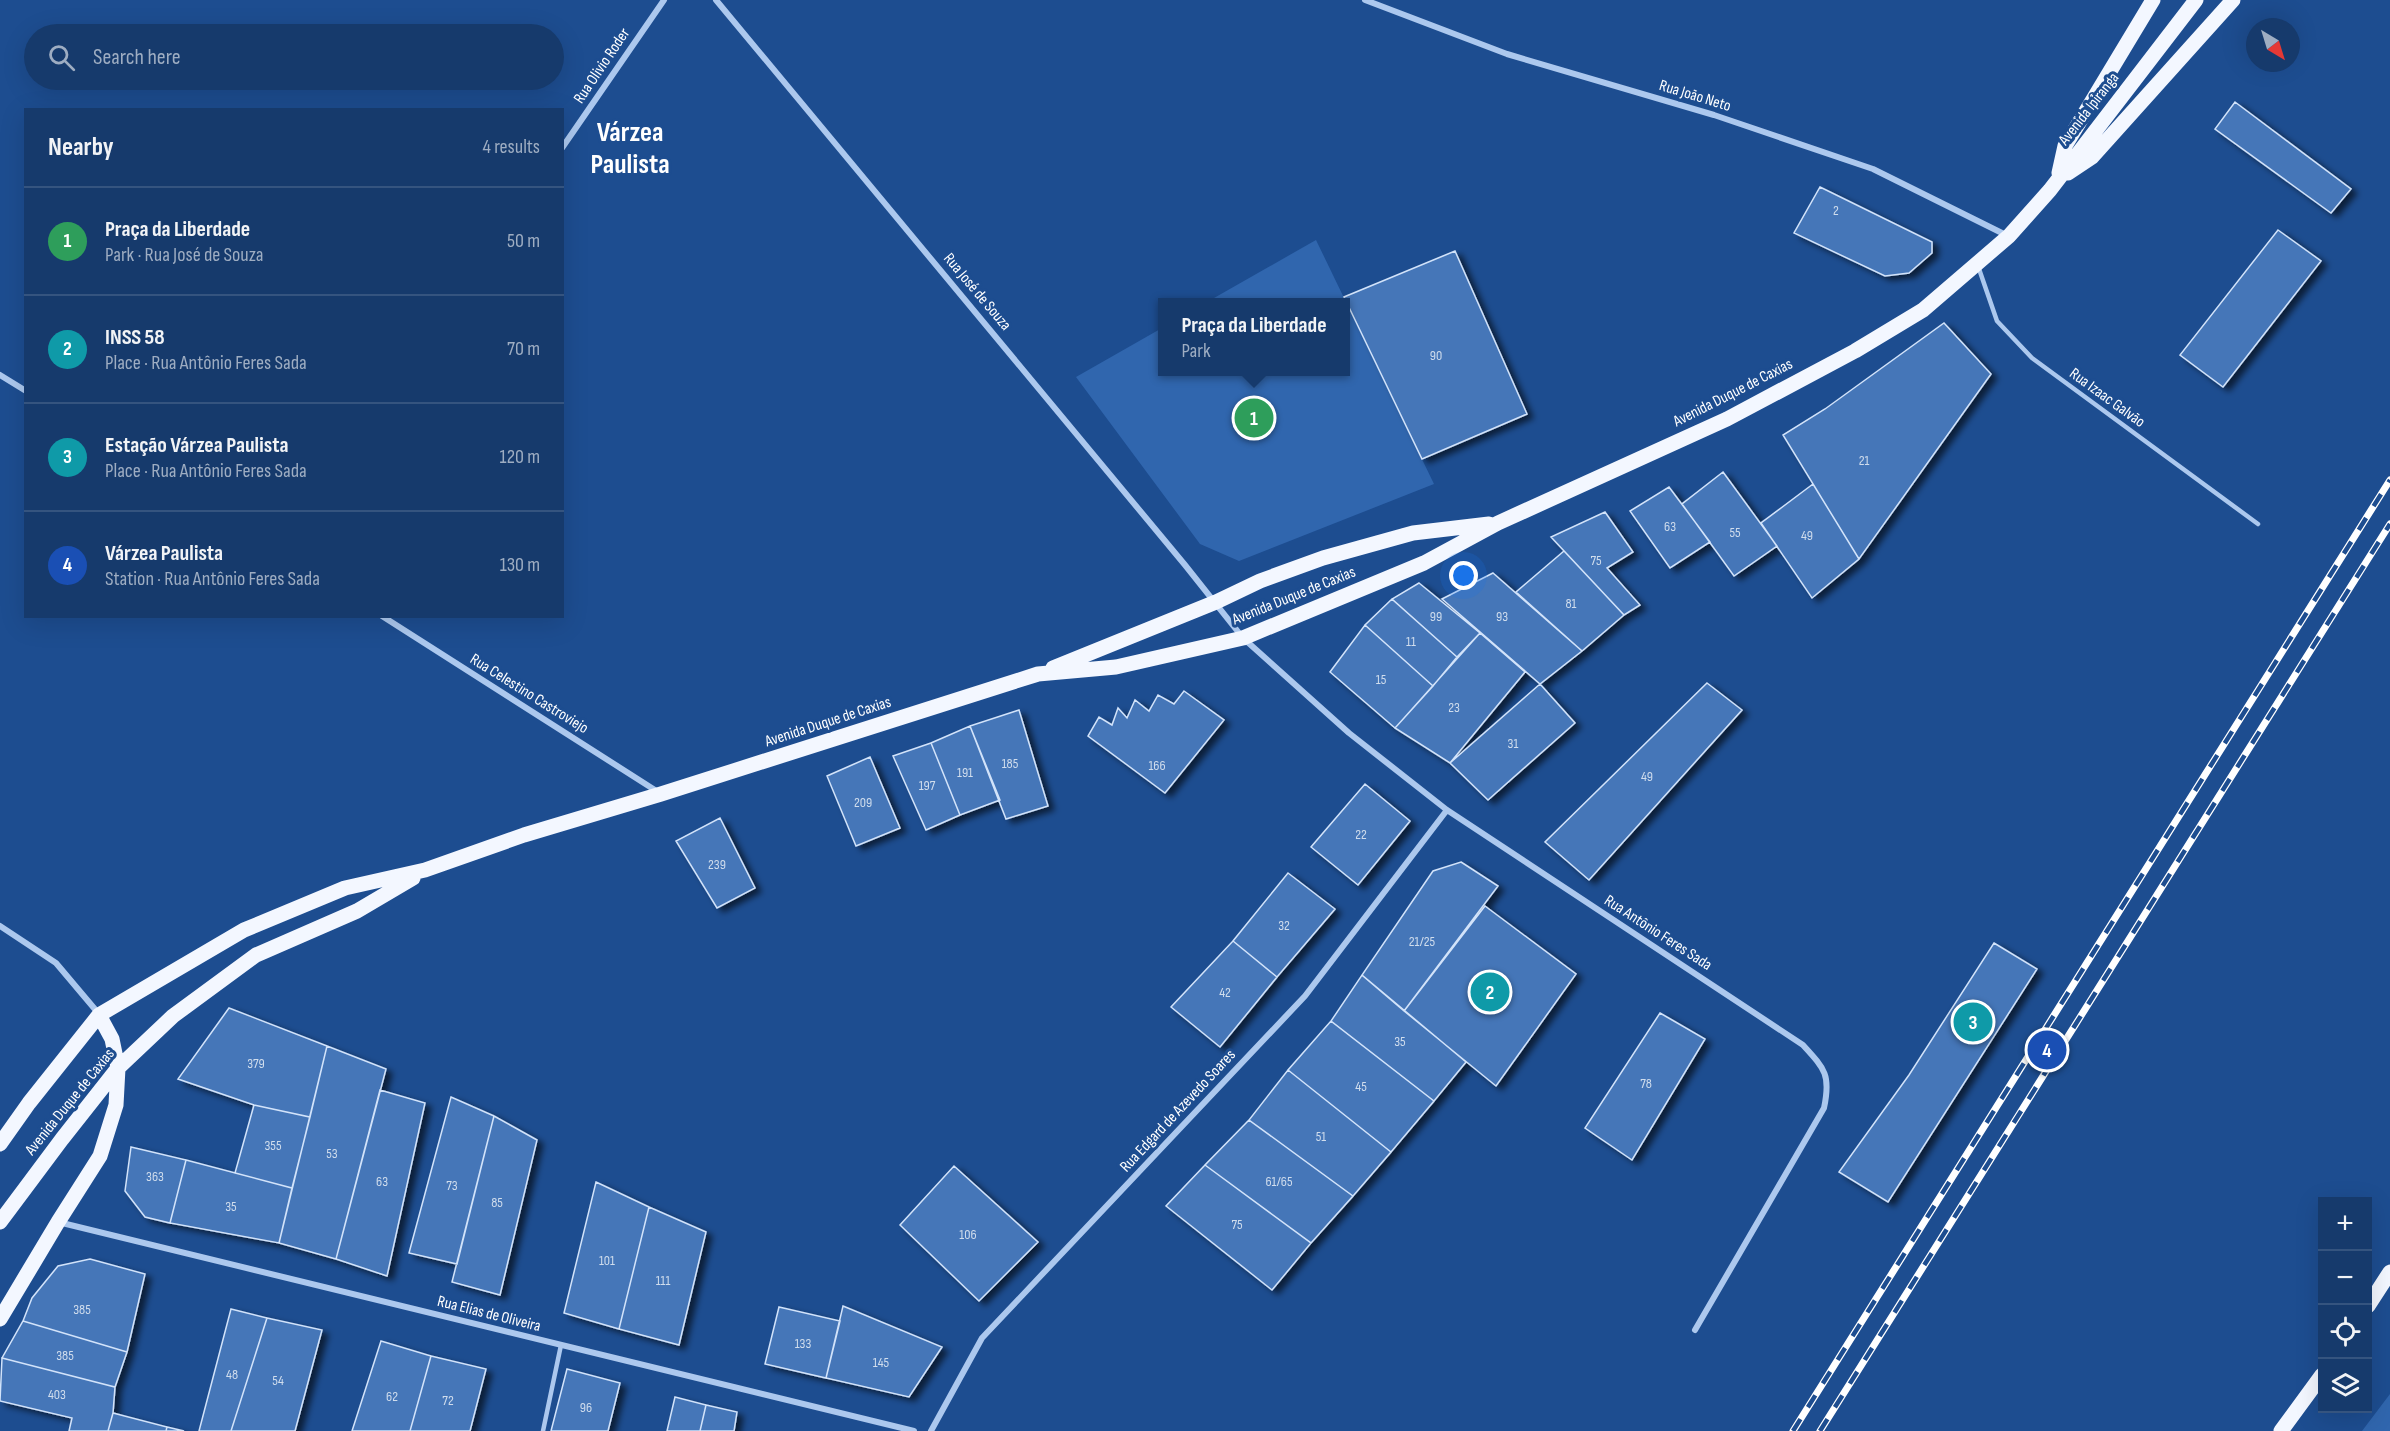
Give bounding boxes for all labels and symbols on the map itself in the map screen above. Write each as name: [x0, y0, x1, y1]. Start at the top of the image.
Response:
north arrow: [2246, 18, 2300, 72]
street label: Rua Olivio Roder: [570, 24, 634, 107]
street label: Avenida Ipiranga: [2054, 69, 2123, 150]
street label: Rua João Neto: [1657, 76, 1733, 116]
district label: Várzea Paulista: [590, 116, 670, 181]
house number: 2: [1833, 202, 1839, 219]
street label: Rua José de Souza: [939, 249, 1015, 335]
house number: 90: [1430, 347, 1442, 364]
street label: Avenida Duque de Caxias: [1669, 355, 1796, 432]
street label: Rua Izaac Galvão: [2065, 364, 2149, 432]
pin: 1: [1234, 396, 1274, 440]
house number: 21: [1859, 452, 1869, 469]
house number: 63: [1664, 518, 1676, 535]
house number: 55: [1729, 524, 1741, 541]
house number: 49: [1801, 527, 1813, 544]
house number: 75: [1590, 552, 1602, 569]
your location: [1449, 561, 1478, 590]
street label: Avenida Duque de Caxias: [1229, 562, 1359, 630]
house number: 81: [1565, 595, 1577, 612]
house number: 99: [1430, 608, 1442, 625]
house number: 93: [1496, 608, 1508, 625]
house number: 11: [1406, 633, 1416, 650]
street label: Rua Celestino Castroviejo: [466, 650, 592, 738]
house number: 15: [1376, 671, 1387, 688]
street label: Avenida Duque de Caxias: [762, 693, 894, 752]
house number: 23: [1448, 699, 1460, 716]
house number: 31: [1508, 735, 1518, 752]
house number: 185: [1002, 755, 1019, 772]
house number: 166: [1148, 757, 1166, 774]
house number: 191: [957, 764, 973, 781]
house number: 49: [1641, 768, 1653, 785]
house number: 197: [919, 777, 936, 794]
house number: 209: [854, 794, 872, 811]
house number: 22: [1355, 826, 1367, 843]
house number: 239: [708, 856, 726, 873]
street label: Rua Antônio Feres Sada: [1601, 891, 1715, 975]
house number: 32: [1278, 917, 1290, 934]
house number: 21/25: [1409, 933, 1436, 950]
pin: 2: [1470, 970, 1510, 1014]
house number: 42: [1219, 984, 1231, 1001]
pin: 3: [1954, 1000, 1992, 1044]
pin: 4: [2028, 1028, 2066, 1072]
house number: 35: [1394, 1033, 1406, 1050]
street label: Avenida Duque de Caxias: [21, 1045, 119, 1160]
street label: Rua Edgard de Azevedo Soares: [1116, 1046, 1240, 1176]
house number: 379: [247, 1055, 265, 1072]
house number: 78: [1640, 1075, 1652, 1092]
house number: 45: [1355, 1078, 1367, 1095]
house number: 51: [1316, 1128, 1326, 1145]
house number: 355: [264, 1137, 282, 1154]
house number: 53: [326, 1145, 338, 1162]
house number: 363: [146, 1168, 164, 1185]
house number: 63: [376, 1173, 388, 1190]
house number: 61/65: [1265, 1173, 1293, 1190]
house number: 73: [446, 1177, 458, 1194]
house number: 85: [491, 1194, 503, 1211]
house number: 35: [225, 1198, 237, 1215]
house number: 75: [1231, 1216, 1243, 1233]
house number: 106: [959, 1226, 977, 1243]
house number: 101: [599, 1252, 615, 1269]
house number: 111: [656, 1272, 670, 1289]
street label: Rua Elias de Oliveira: [435, 1292, 543, 1336]
house number: 385: [73, 1301, 91, 1318]
house number: 133: [795, 1335, 811, 1352]
house number: 385: [56, 1347, 74, 1364]
house number: 145: [873, 1354, 890, 1371]
house number: 48: [226, 1366, 238, 1383]
house number: 54: [272, 1372, 284, 1389]
house number: 403: [48, 1386, 66, 1403]
house number: 62: [386, 1388, 398, 1405]
house number: 72: [442, 1392, 454, 1409]
house number: 96: [580, 1399, 592, 1416]

